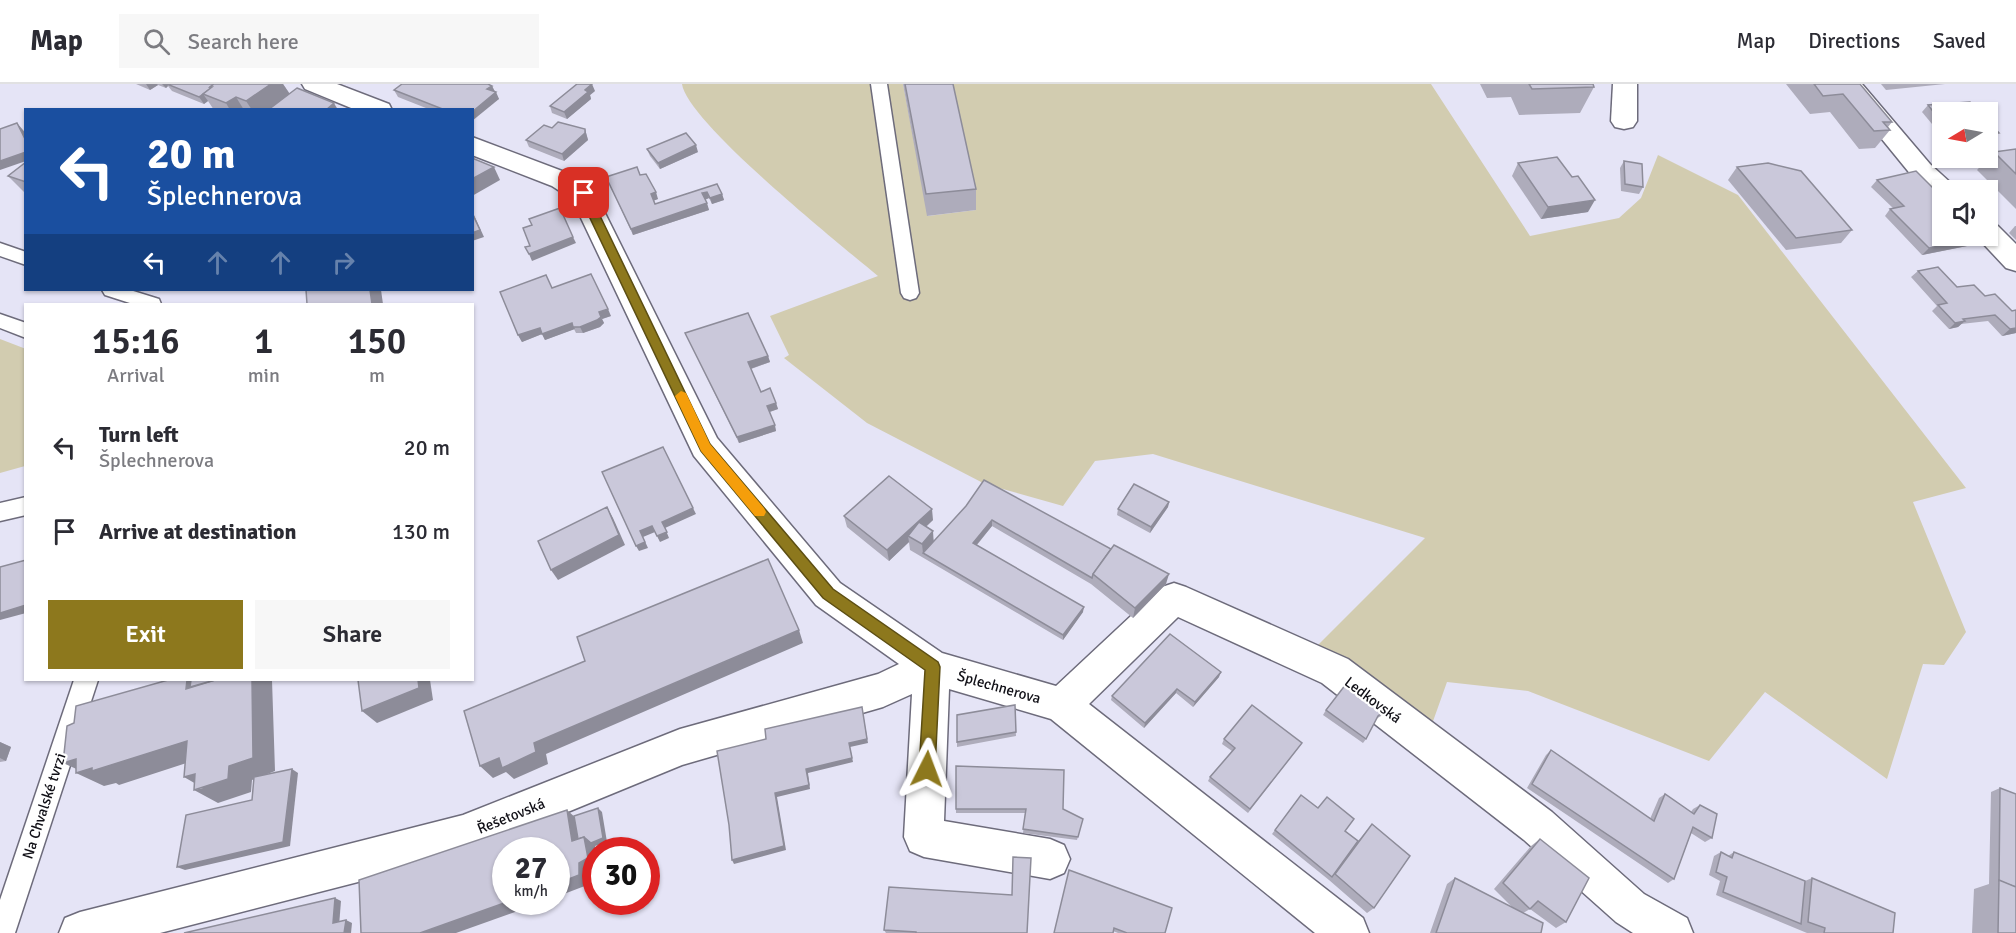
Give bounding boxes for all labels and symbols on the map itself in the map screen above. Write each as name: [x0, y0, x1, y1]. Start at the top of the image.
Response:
north arrow: [1932, 102, 1998, 168]
pin: [558, 167, 609, 218]
street label: Šplechnerova: [955, 665, 1043, 708]
street label: Ledkovská: [1341, 673, 1405, 727]
position arrow: [895, 737, 959, 801]
street label: Na Chvalské tvrzi: [18, 751, 70, 861]
street label: Řešetovská: [474, 793, 548, 838]
speed limit sign: 30: [582, 837, 660, 915]

